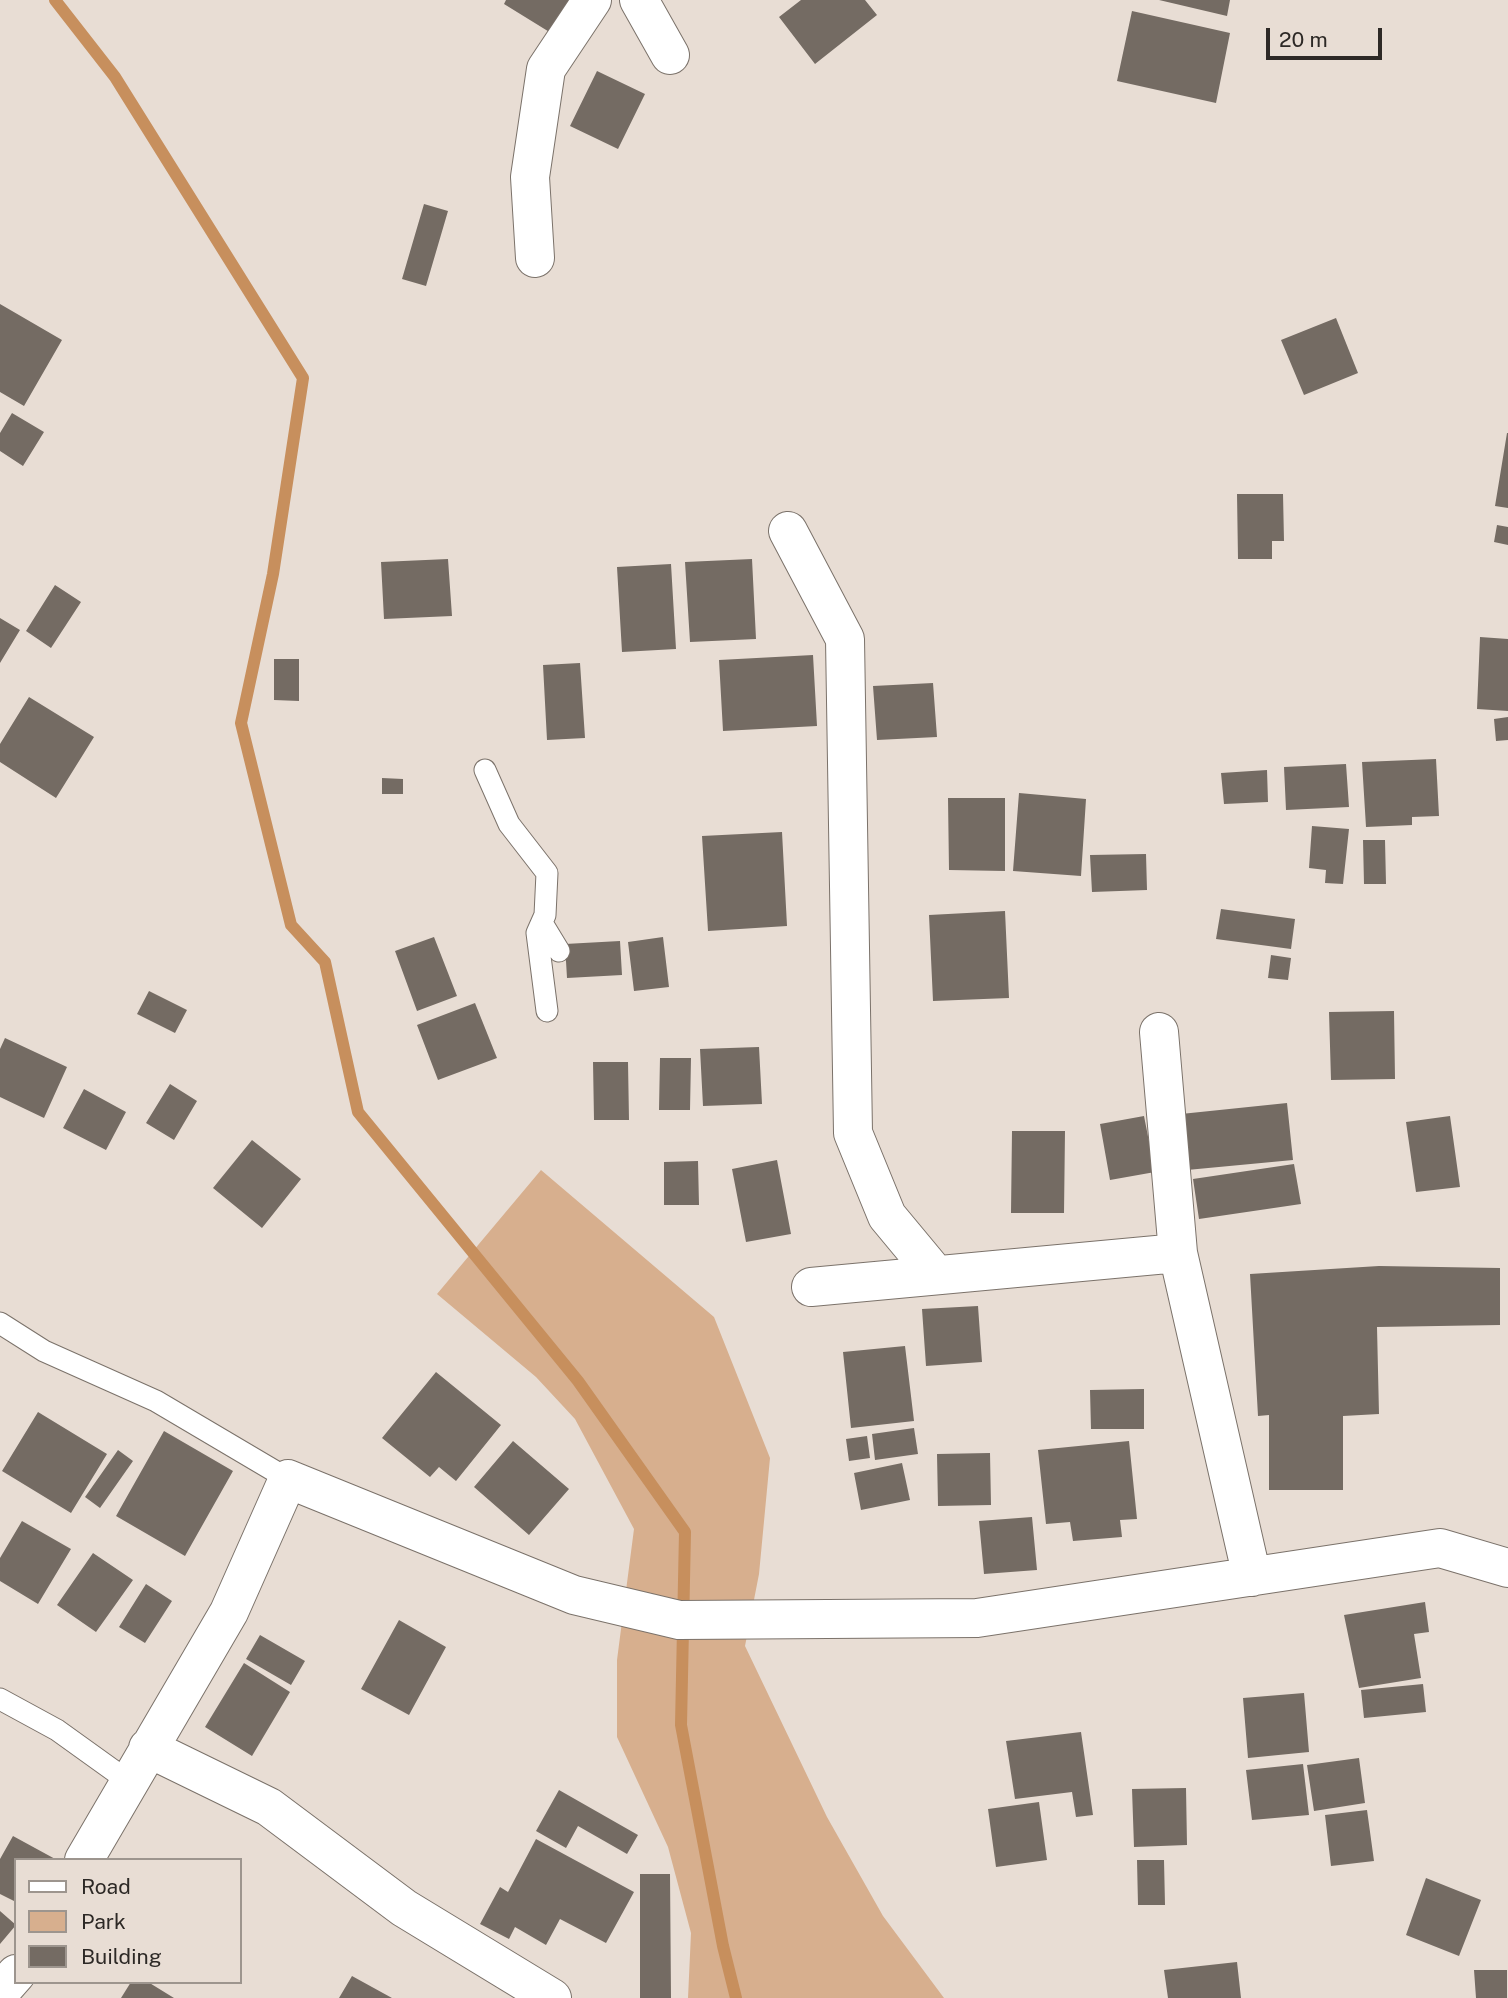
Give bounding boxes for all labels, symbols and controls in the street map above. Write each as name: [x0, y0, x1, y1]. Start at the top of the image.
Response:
scale bar: [1270, 14, 1386, 58]
text: 20 m: [1279, 27, 1328, 52]
legend: [14, 1858, 242, 1984]
text: Road: [81, 1874, 131, 1899]
text: Park: [81, 1909, 126, 1934]
text: Building: [81, 1944, 162, 1969]

